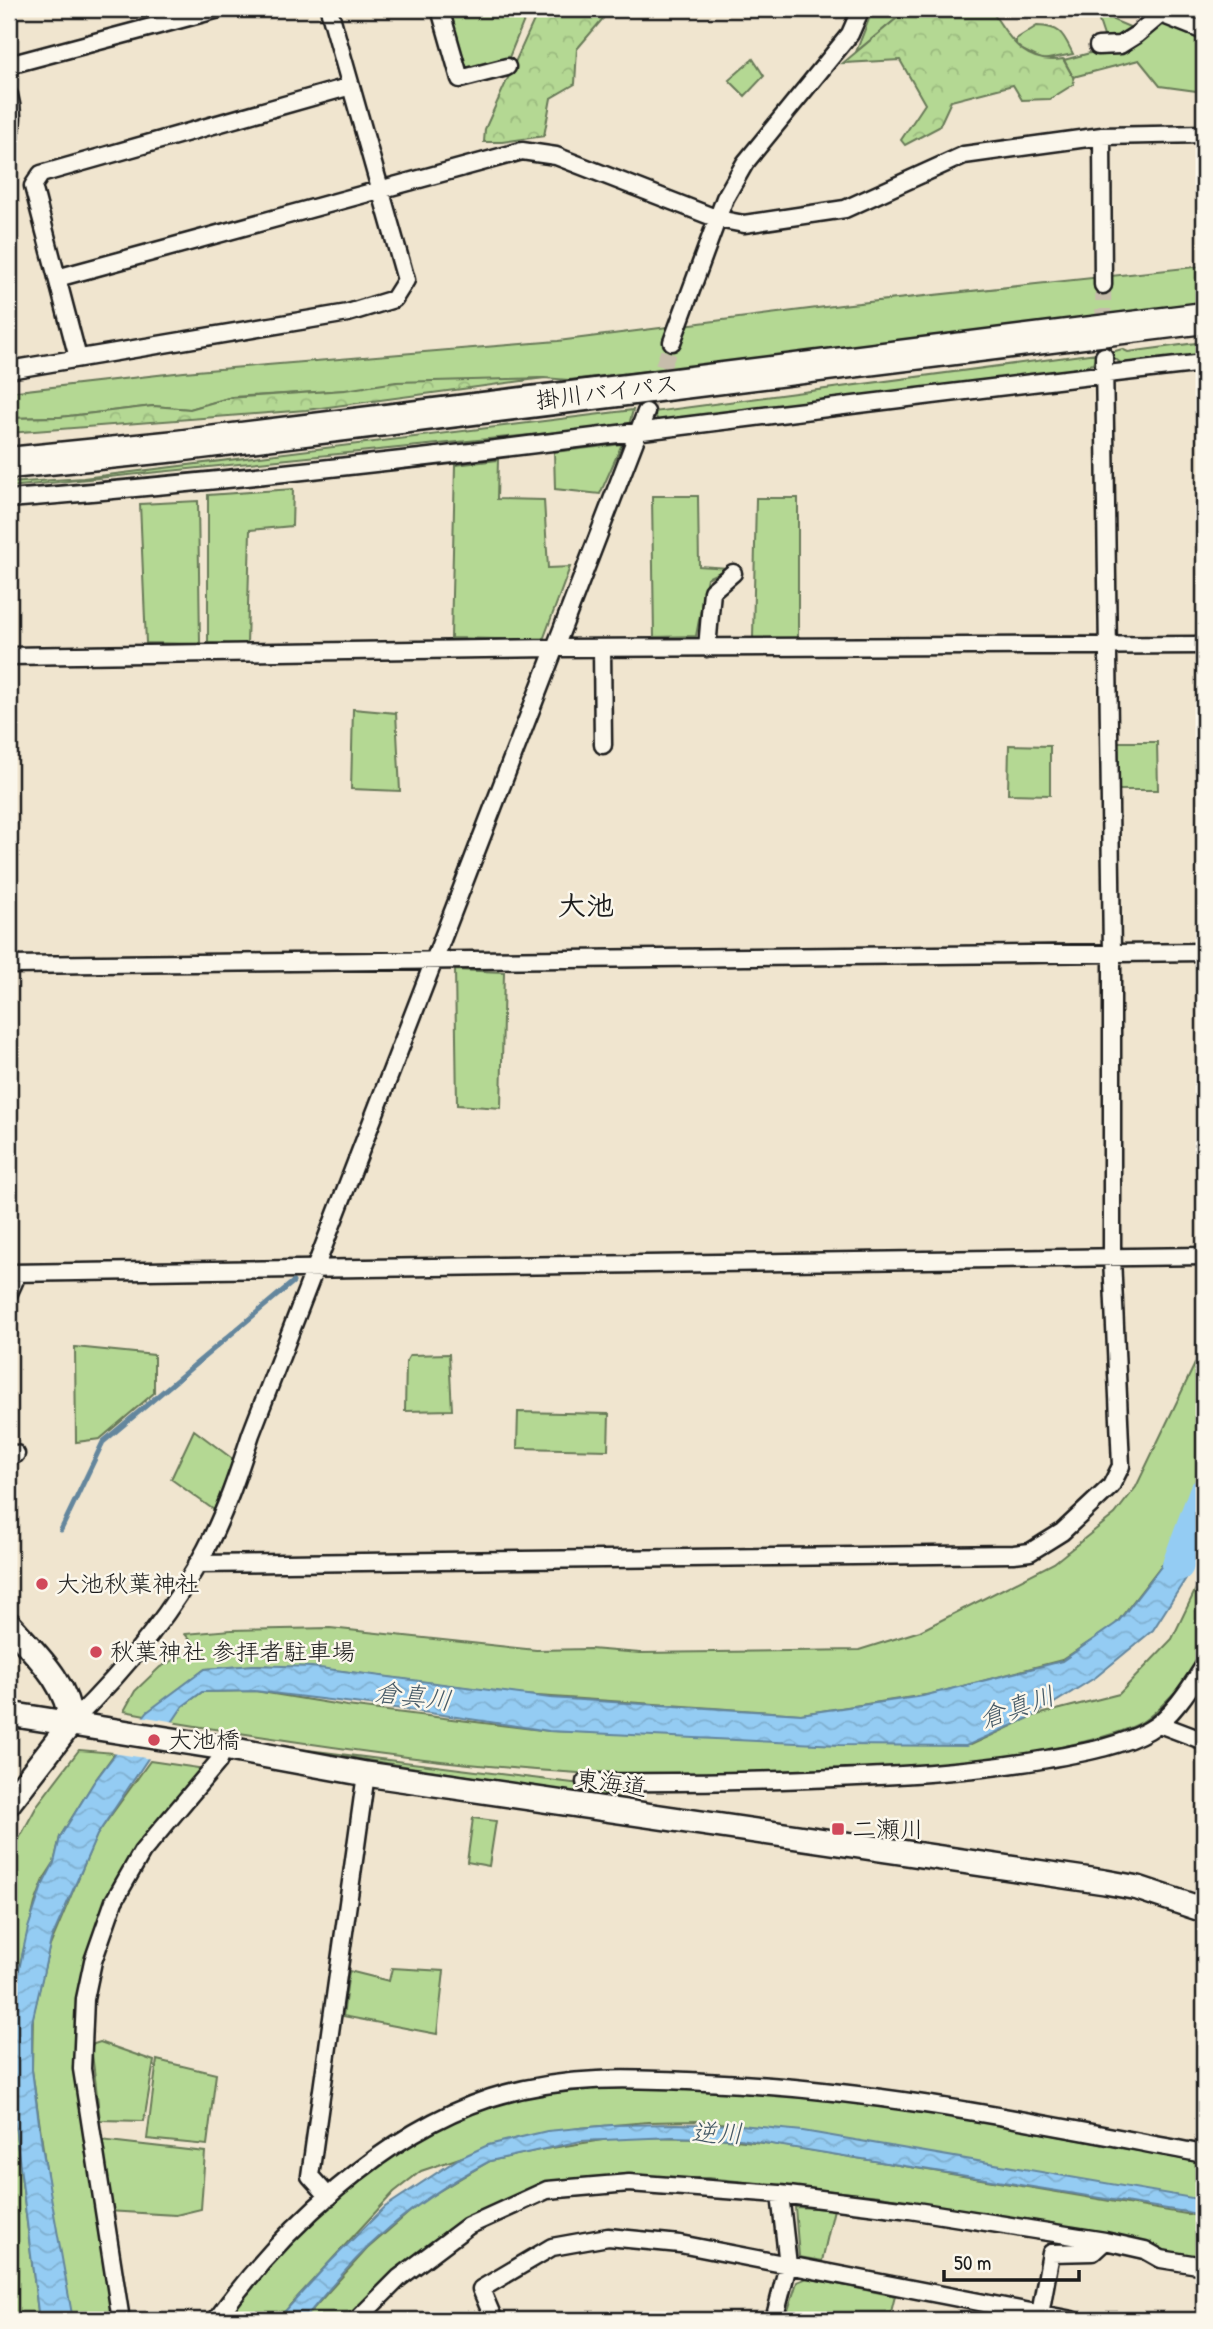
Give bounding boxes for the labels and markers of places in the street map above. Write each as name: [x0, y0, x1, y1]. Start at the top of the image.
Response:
place label: 大池秋葉神社: [56, 1567, 200, 1599]
marker: 大池秋葉神社: [34, 1576, 50, 1592]
place label: 秋葉神社 参拝者駐車場: [110, 1635, 356, 1667]
marker: 秋葉神社 参拝者駐車場: [88, 1644, 104, 1660]
place label: 大池橋: [168, 1723, 240, 1755]
marker: 大池橋: [146, 1732, 162, 1748]
place label: 二瀬川: [852, 1812, 924, 1844]
marker: 二瀬川: [830, 1821, 846, 1837]

